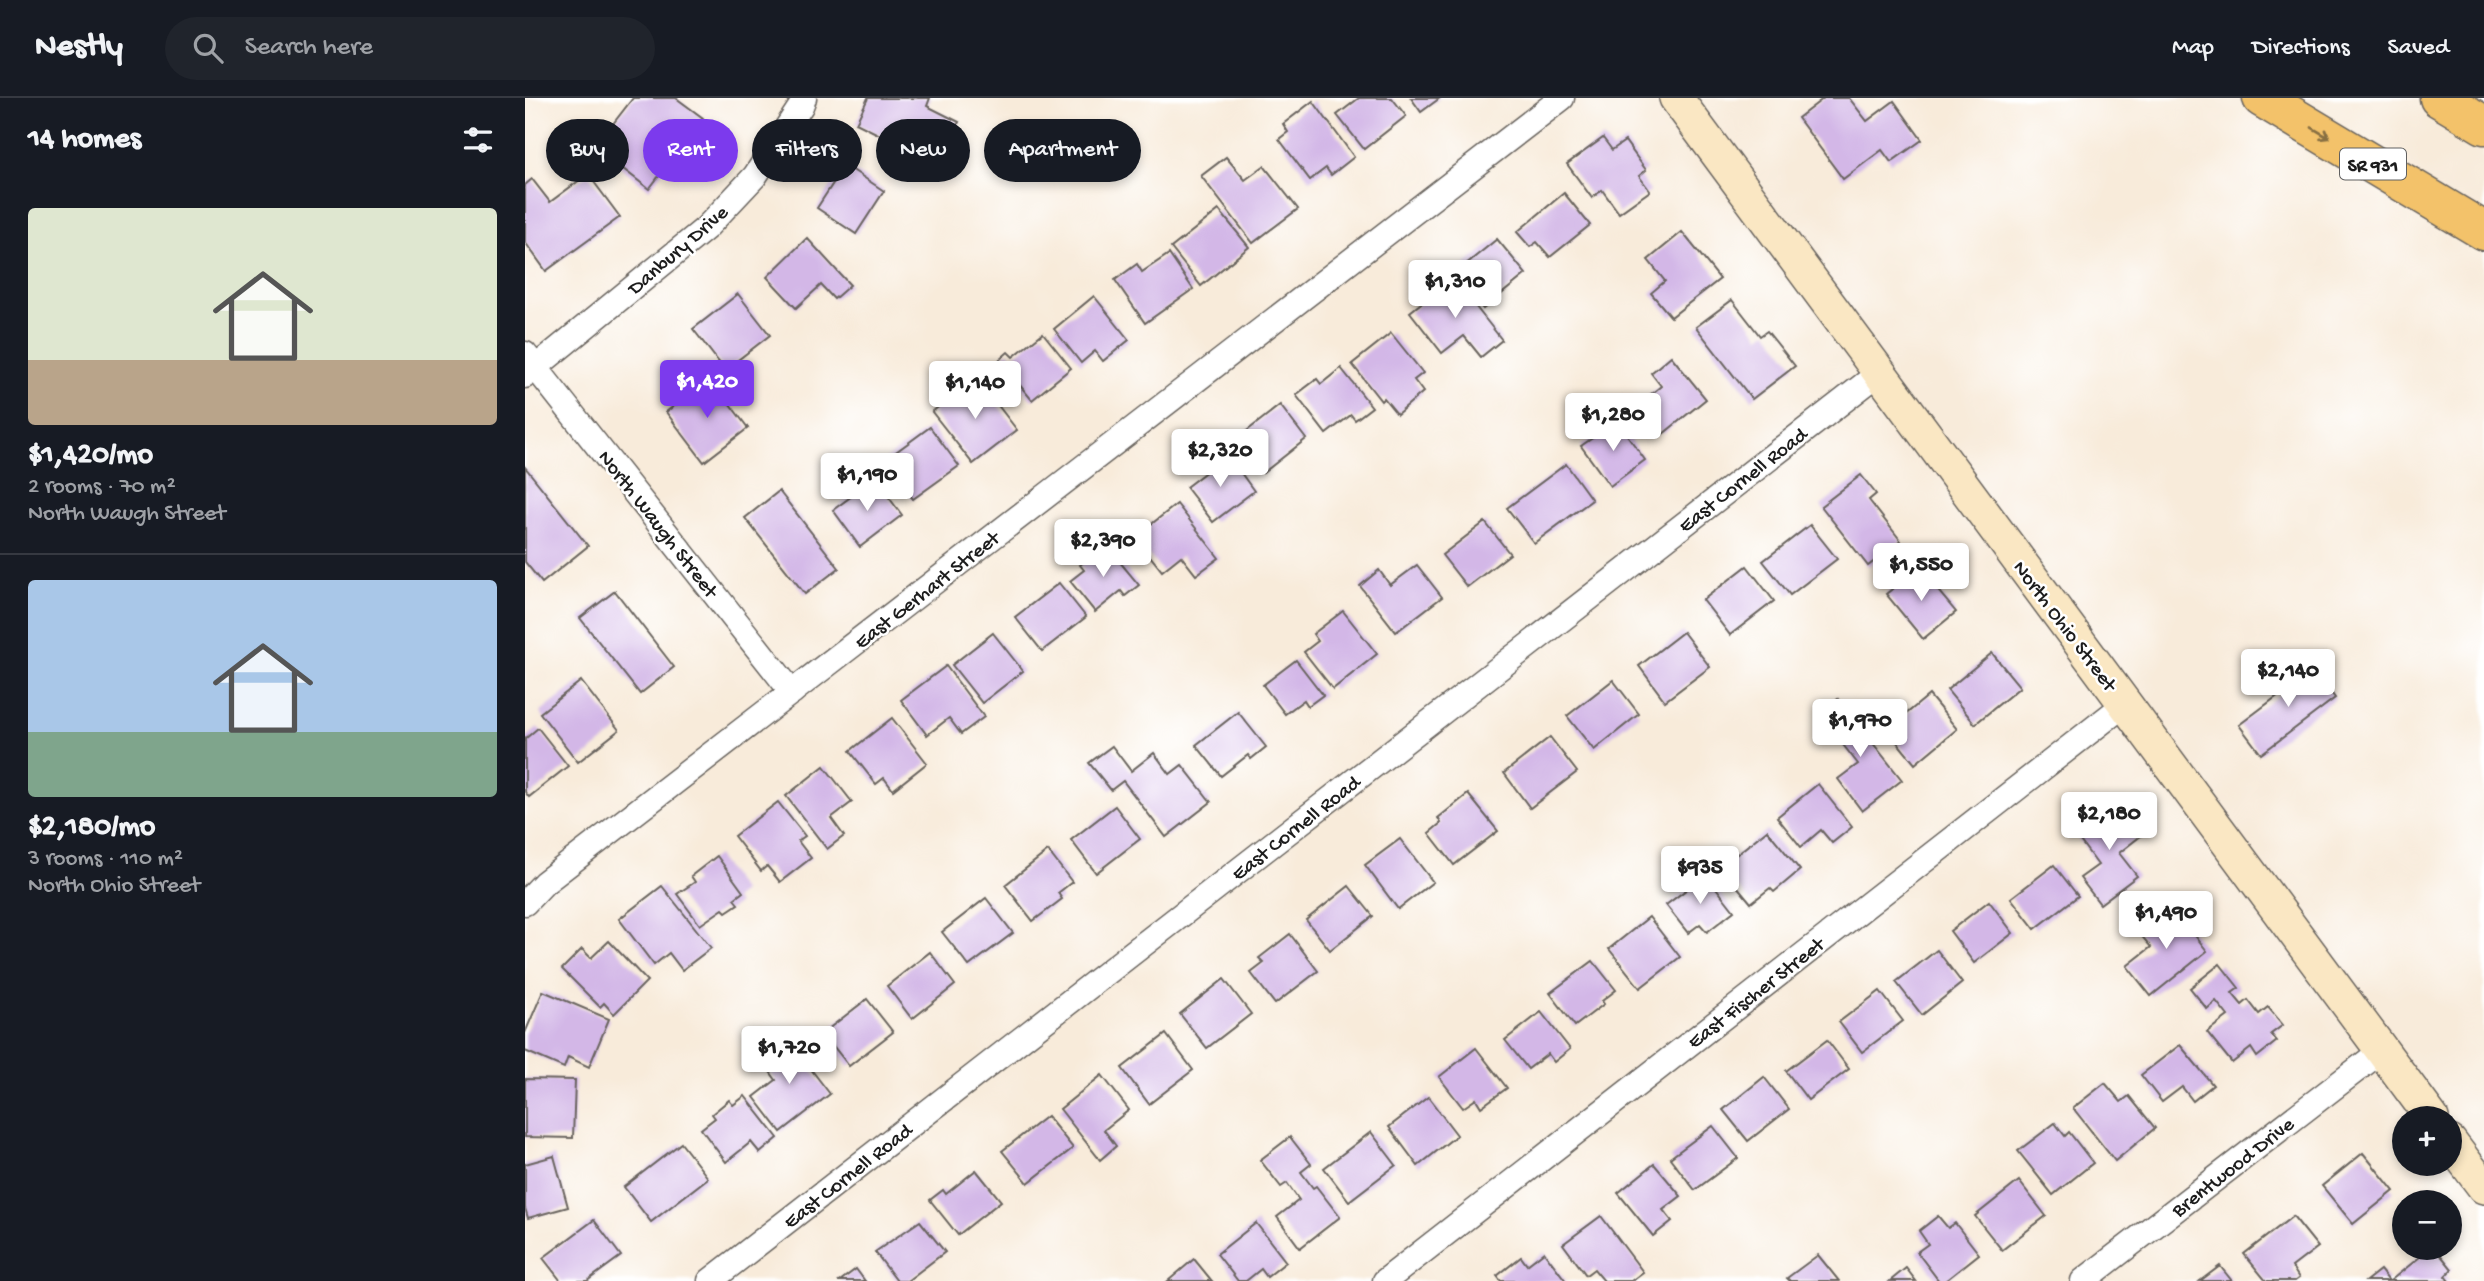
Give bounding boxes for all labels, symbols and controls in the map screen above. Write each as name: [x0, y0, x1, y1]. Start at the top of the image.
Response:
search box: [165, 17, 655, 80]
text: Nestly: [35, 29, 123, 67]
icon: search: [189, 29, 227, 67]
text: Search here: [245, 33, 373, 64]
text: Map: [2172, 34, 2214, 63]
text: Directions: [2252, 34, 2350, 63]
text: Saved: [2388, 34, 2449, 63]
chip: Buy: [546, 119, 629, 182]
chip: Rent: [643, 119, 738, 182]
chip: Filters: [752, 119, 862, 182]
chip: New: [876, 119, 970, 182]
chip: Apartment: [984, 119, 1141, 182]
icon: filters: [459, 121, 497, 159]
text: 14 homes: [28, 123, 141, 158]
one-way arrow: [2310, 126, 2330, 140]
road number: SR 931: [2340, 148, 2406, 180]
street label: Danbury Drive: [622, 201, 735, 303]
icon: home: [200, 253, 326, 379]
pin: $1,310: [1398, 260, 1512, 320]
text: $1,310: [1424, 269, 1486, 296]
pin: $1,420: [650, 360, 764, 420]
pin: $1,140: [918, 362, 1032, 421]
text: $1,420: [676, 369, 738, 396]
text: $1,140: [945, 370, 1005, 397]
pin: $1,280: [1556, 394, 1670, 453]
text: $1,280: [1581, 402, 1645, 429]
street label: East Cornell Road: [1675, 423, 1815, 540]
pin: $2,320: [1163, 430, 1277, 489]
text: $2,320: [1187, 438, 1253, 465]
text: $1,420/mo: [28, 439, 153, 474]
street label: North Waugh Street: [591, 446, 723, 606]
pin: $1,190: [810, 454, 924, 513]
text: $1,190: [837, 462, 897, 489]
text: 2 rooms · 70 m²: [28, 474, 176, 501]
text: North Waugh Street: [28, 501, 226, 528]
pin: $2,390: [1046, 519, 1160, 579]
street label: East Gerhart Street: [851, 526, 1008, 656]
text: $2,390: [1070, 528, 1136, 555]
pin: $1,550: [1864, 544, 1978, 603]
text: $1,550: [1889, 552, 1953, 579]
street label: North Ohio Street: [2006, 557, 2122, 699]
icon: home: [200, 625, 326, 751]
pin: $2,140: [2231, 650, 2345, 709]
text: $2,140: [2257, 658, 2319, 685]
pin: $1,970: [1803, 700, 1917, 759]
text: $1,970: [1828, 708, 1892, 735]
street label: East Cornell Road: [1228, 771, 1368, 888]
pin: $2,180: [2052, 792, 2166, 852]
text: $2,180: [2077, 801, 2141, 828]
text: $2,180/mo: [28, 811, 155, 846]
text: 3 rooms · 110 m²: [28, 846, 183, 873]
pin: $935: [1659, 846, 1741, 906]
text: $935: [1677, 855, 1723, 882]
text: North Ohio Street: [28, 873, 200, 900]
pin: $1,490: [2109, 892, 2223, 951]
text: $1,490: [2135, 900, 2197, 927]
street label: East Fischer Street: [1684, 932, 1832, 1056]
pin: $1,720: [732, 1026, 846, 1086]
text: $1,720: [757, 1035, 821, 1062]
map controls: [2392, 1106, 2462, 1260]
button: +: [2392, 1106, 2462, 1176]
street label: Brentwood Drive: [2167, 1112, 2301, 1225]
street label: East Cornell Road: [780, 1119, 920, 1236]
button: −: [2392, 1190, 2462, 1260]

